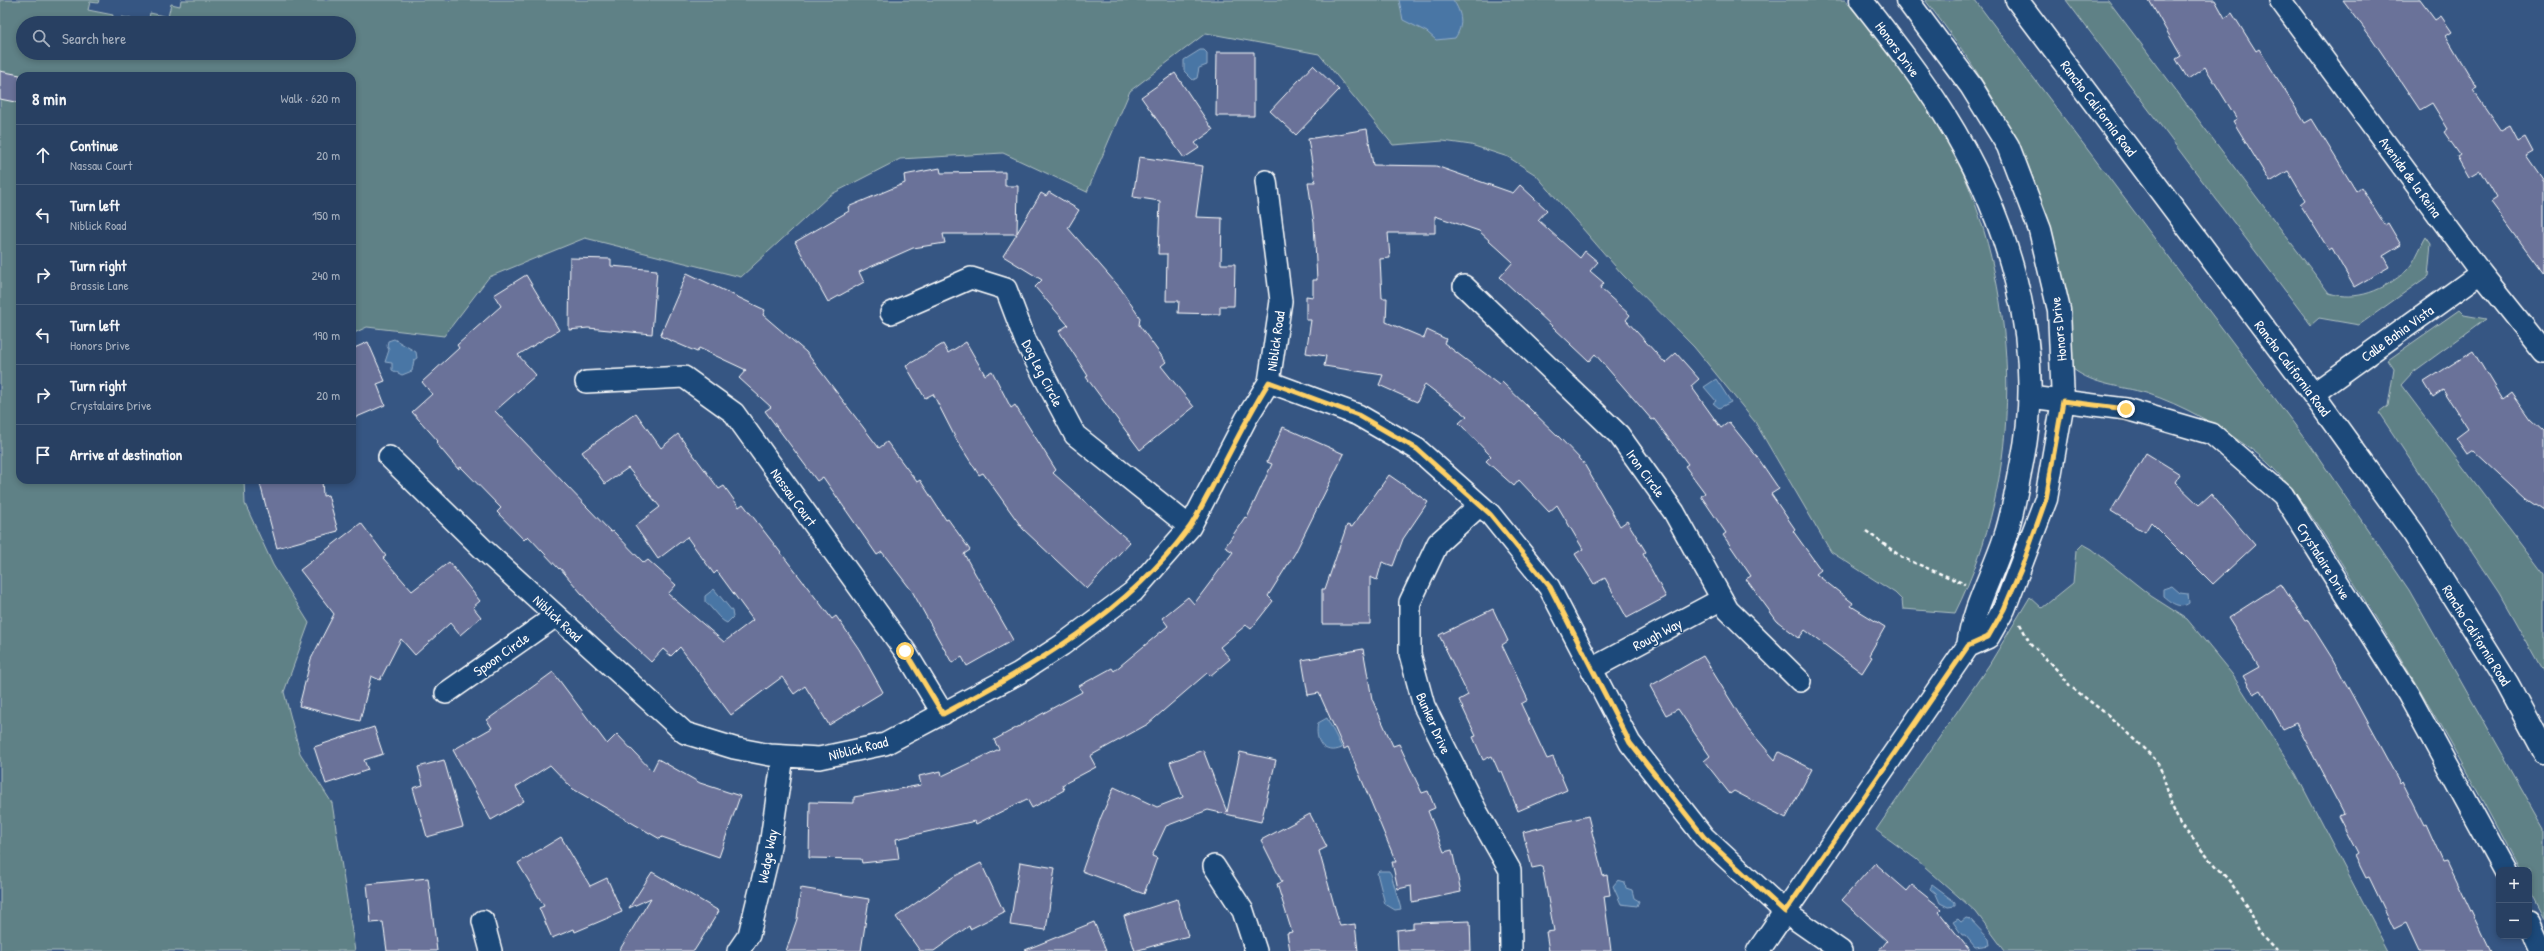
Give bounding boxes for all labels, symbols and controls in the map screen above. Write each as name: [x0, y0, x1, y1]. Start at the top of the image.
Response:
search box: [16, 16, 356, 60]
street label: Honors Drive: [1871, 17, 1925, 81]
icon: search: [30, 27, 52, 49]
text: Search here: [62, 28, 126, 49]
street label: Rancho California Road: [2057, 56, 2142, 160]
text: 8 min: [32, 87, 66, 110]
text: Walk · 620 m: [281, 89, 340, 107]
street label: Avenida de la Reina: [2375, 133, 2447, 222]
text: Continue: [70, 135, 118, 156]
icon: ahead: [32, 144, 54, 166]
text: 20 m: [316, 146, 340, 164]
text: Nassau Court: [70, 156, 132, 174]
text: Turn left: [70, 195, 120, 216]
icon: left: [32, 204, 54, 226]
text: 150 m: [312, 206, 340, 224]
text: Niblick Road: [70, 216, 126, 234]
text: Turn right: [70, 255, 126, 276]
icon: right: [32, 264, 54, 286]
text: 240 m: [311, 266, 340, 284]
text: Brassie Lane: [70, 276, 129, 294]
street label: Honors Drive: [2045, 296, 2071, 362]
street label: Calle Bahia Vista: [2357, 300, 2437, 366]
street label: Niblick Road: [1261, 309, 1289, 372]
text: Turn left: [70, 315, 120, 336]
street label: Rancho California Road: [2251, 316, 2336, 420]
icon: left: [32, 324, 54, 346]
text: 190 m: [313, 326, 340, 344]
text: Honors Drive: [70, 336, 130, 354]
street label: Dog Leg Circle: [1017, 336, 1068, 411]
text: Turn right: [70, 375, 126, 396]
icon: right: [32, 384, 54, 406]
text: 20 m: [316, 386, 340, 404]
text: Crystalaire Drive: [70, 396, 151, 414]
route end: [2117, 400, 2135, 418]
icon: arrive: [32, 444, 54, 466]
text: Arrive at destination: [70, 444, 182, 465]
street label: Iron Circle: [1622, 445, 1670, 501]
street label: Nassau Court: [767, 464, 822, 530]
street label: Crystalaire Drive: [2292, 519, 2355, 604]
street label: Rancho California Road: [2438, 581, 2516, 689]
street label: Niblick Road: [529, 590, 587, 646]
street label: Rough Way: [1629, 613, 1685, 656]
street label: Spoon Circle: [469, 628, 534, 681]
route start: [896, 642, 914, 660]
street label: Bunker Drive: [1412, 689, 1456, 757]
street label: Niblick Road: [826, 731, 890, 765]
street label: Wedge Way: [752, 827, 783, 885]
map controls: [2496, 867, 2532, 939]
button: +: [2496, 867, 2532, 903]
button: −: [2496, 903, 2532, 939]

